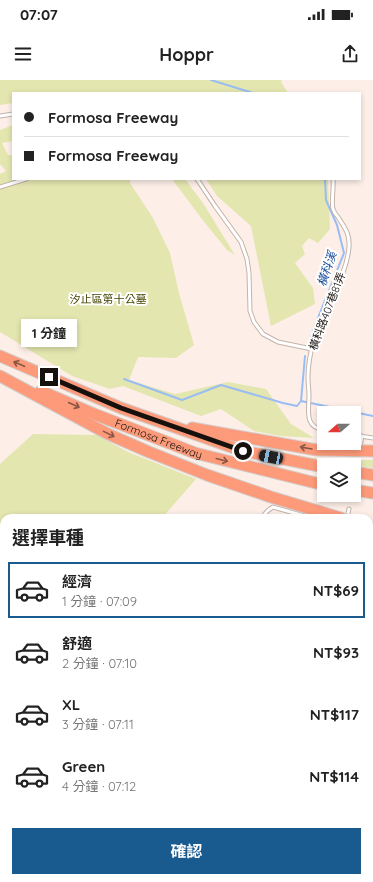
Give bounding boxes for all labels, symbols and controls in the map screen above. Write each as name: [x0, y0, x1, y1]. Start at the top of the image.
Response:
text: 07:07: [20, 5, 58, 24]
icon: menu: [12, 43, 34, 65]
text: Hoppr: [159, 43, 214, 66]
icon: share: [339, 43, 361, 65]
text: Formosa Freeway: [48, 108, 178, 127]
text: Formosa Freeway: [48, 146, 178, 165]
water label: 橫科溪: [314, 247, 340, 288]
street label: 橫科路407巷81弄: [306, 270, 348, 352]
park label: 汐止區第十公墓: [70, 292, 147, 306]
callout: 1 分鐘: [21, 319, 77, 347]
text: 1 分鐘: [32, 325, 66, 341]
one-way arrow: [13, 360, 25, 368]
route end: [40, 368, 58, 386]
one-way arrow: [68, 402, 80, 409]
north arrow: [317, 406, 361, 450]
map controls: [317, 406, 361, 502]
street label: Formosa Freeway: [113, 416, 204, 462]
one-way arrow: [102, 431, 114, 438]
route start: [234, 442, 252, 460]
one-way arrow: [300, 444, 313, 452]
car: [258, 449, 284, 465]
one-way arrow: [215, 456, 228, 464]
button: layers: [317, 458, 361, 502]
text: 選擇車種: [12, 526, 84, 549]
icon: car: [14, 572, 50, 608]
text: 經濟: [62, 572, 92, 591]
text: NT$69: [313, 581, 359, 600]
text: 1 分鐘 · 07:09: [62, 593, 137, 609]
icon: car: [14, 634, 50, 670]
text: 舒適: [62, 634, 92, 653]
text: NT$93: [313, 643, 359, 662]
text: 2 分鐘 · 07:10: [62, 655, 137, 671]
text: XL: [62, 695, 80, 714]
icon: car: [14, 696, 50, 732]
text: NT$117: [310, 705, 359, 724]
text: 3 分鐘 · 07:11: [62, 716, 134, 732]
text: Green: [62, 757, 105, 776]
icon: car: [14, 758, 50, 794]
text: NT$114: [309, 767, 359, 786]
text: 4 分鐘 · 07:12: [62, 778, 136, 794]
button: 確認: [12, 828, 361, 874]

